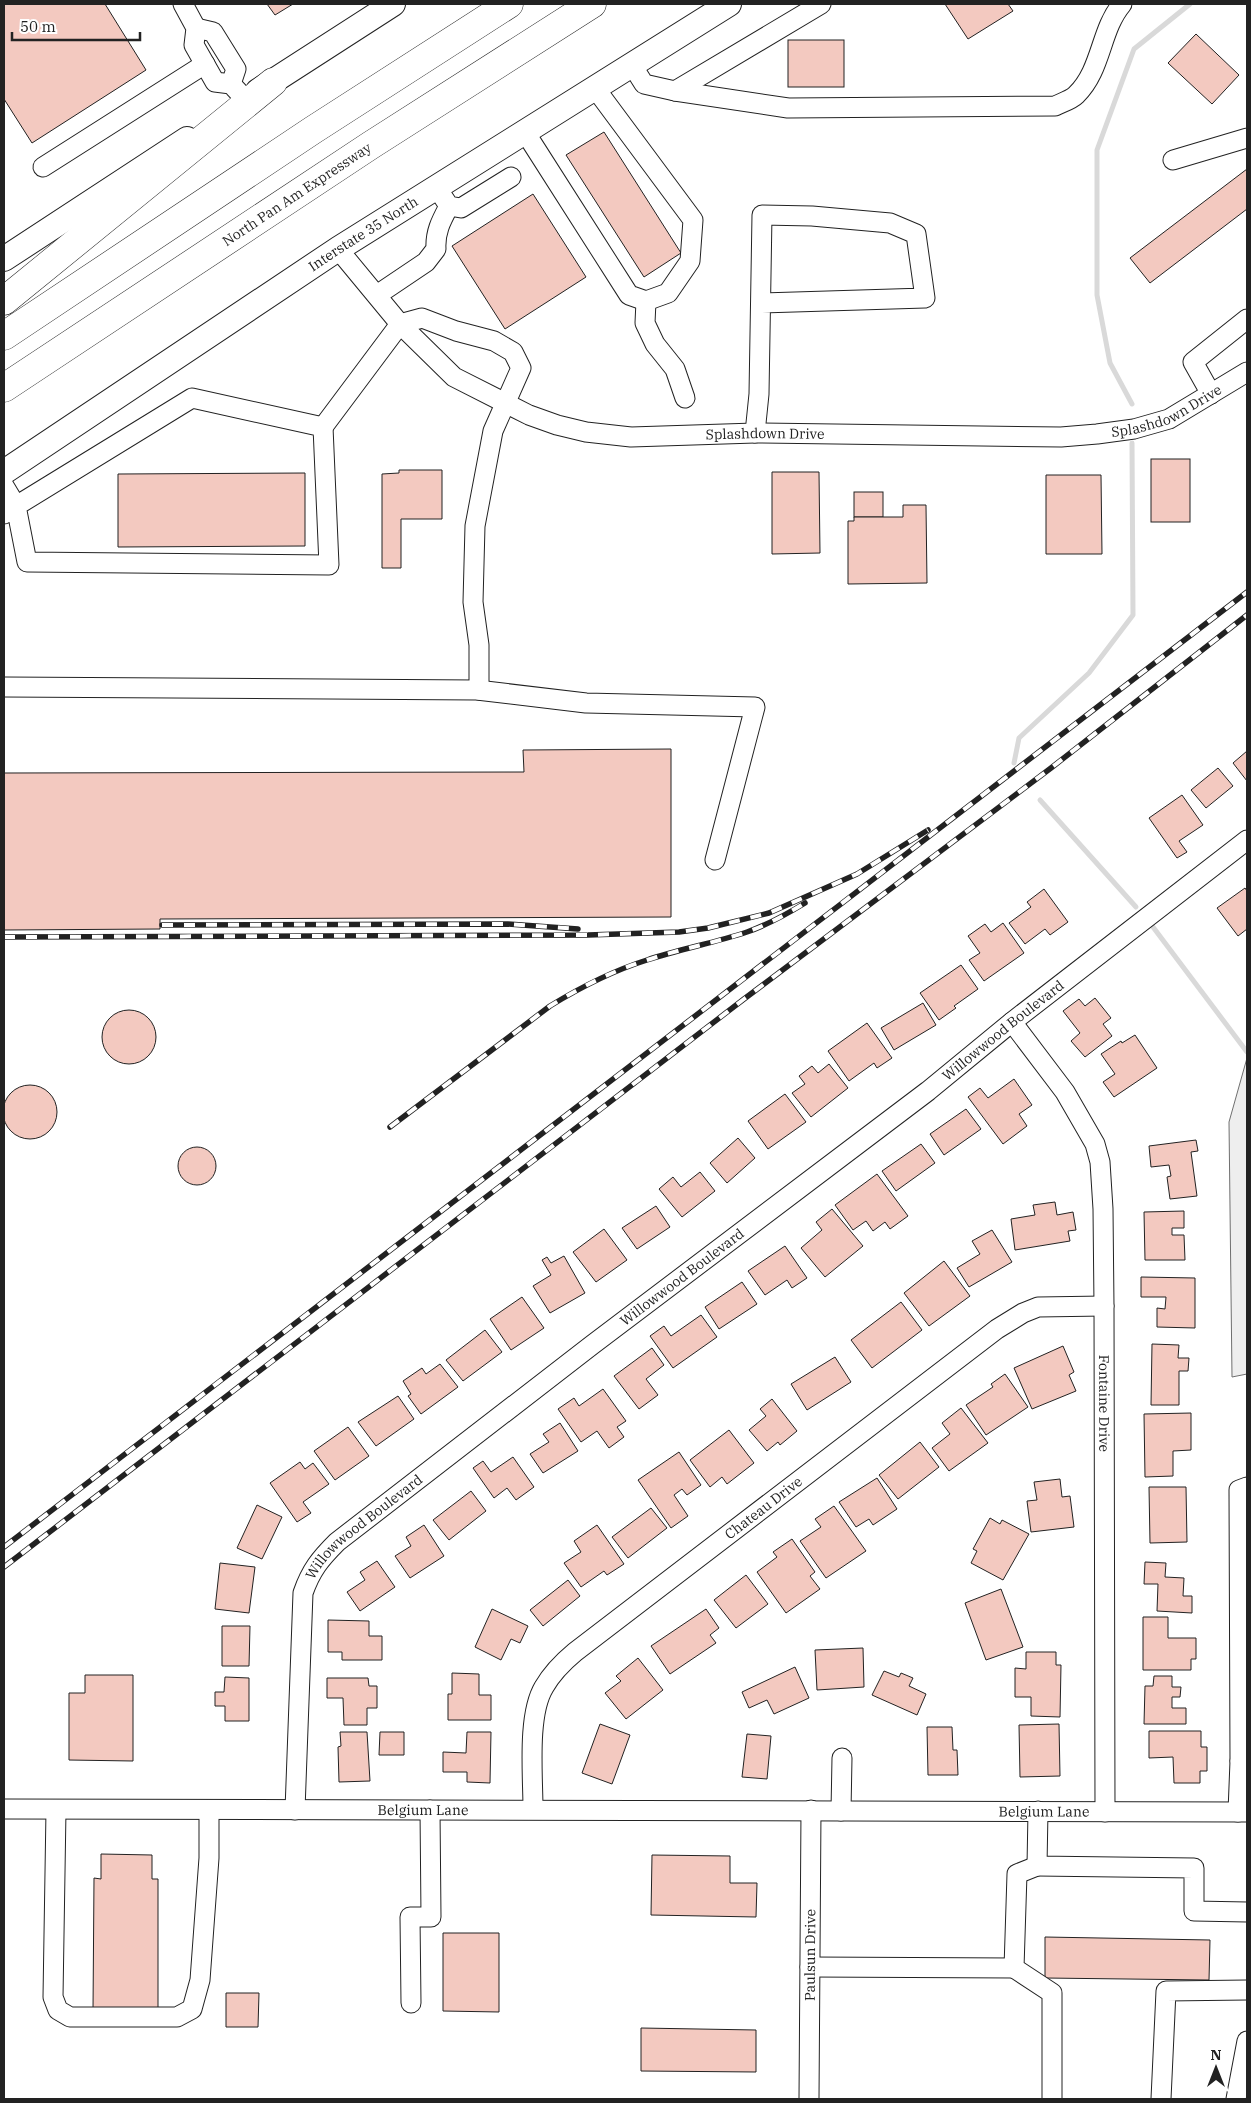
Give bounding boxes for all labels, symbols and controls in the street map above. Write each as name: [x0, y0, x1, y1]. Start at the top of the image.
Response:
scale bar: [12, 10, 140, 42]
text: 50 m: [20, 17, 56, 36]
street label: North Pan Am Expressway: [219, 138, 375, 250]
street label: Interstate 35 North: [305, 192, 421, 275]
street label: Splashdown Drive: [1110, 380, 1225, 441]
street label: Splashdown Drive: [705, 424, 825, 444]
street label: Willowwood Boulevard: [938, 976, 1068, 1085]
street label: Willowwood Boulevard: [616, 1224, 748, 1330]
street label: Fontaine Drive: [1095, 1355, 1113, 1452]
street label: Willowwood Boulevard: [301, 1470, 426, 1582]
street label: Chateau Drive: [721, 1472, 806, 1543]
street label: Belgium Lane: [378, 1801, 468, 1819]
street label: Belgium Lane: [999, 1802, 1089, 1821]
street label: Paulsun Drive: [801, 1909, 819, 2001]
north arrow: [1191, 2043, 1241, 2093]
text: N: [1210, 2046, 1222, 2064]

